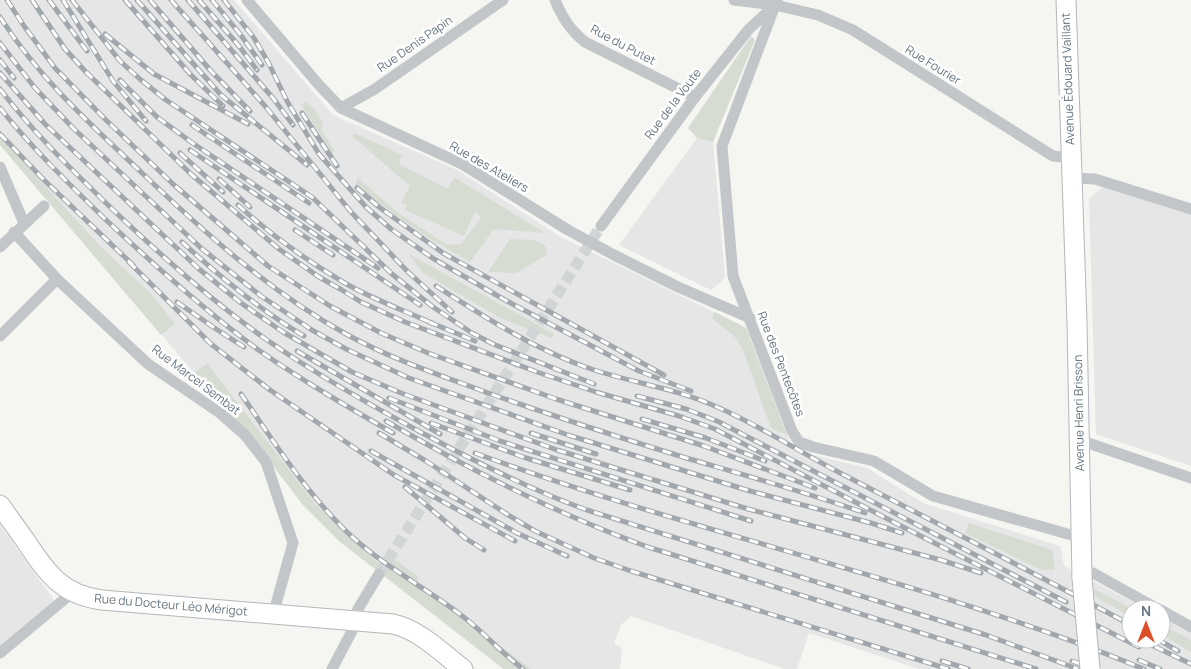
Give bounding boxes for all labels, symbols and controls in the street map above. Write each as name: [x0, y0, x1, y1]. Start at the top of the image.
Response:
street label: Rue Denis Papin: [374, 11, 456, 76]
street label: Avenue Édouard Vaillant: [1057, 12, 1078, 145]
street label: Rue du Putet: [588, 20, 659, 69]
street label: Rue Fourier: [902, 41, 965, 89]
street label: Rue de la Voute: [640, 65, 705, 143]
street label: Rue des Ateliers: [447, 137, 532, 196]
street label: Rue des Pentecôtes: [754, 309, 809, 419]
street label: Rue Marcel Sembat: [149, 341, 244, 419]
street label: Avenue Henri Brisson: [1069, 355, 1088, 471]
street label: Rue du Docteur Léo Mérigot: [94, 589, 249, 620]
north arrow: [1121, 599, 1171, 649]
text: N: [1141, 601, 1151, 620]

